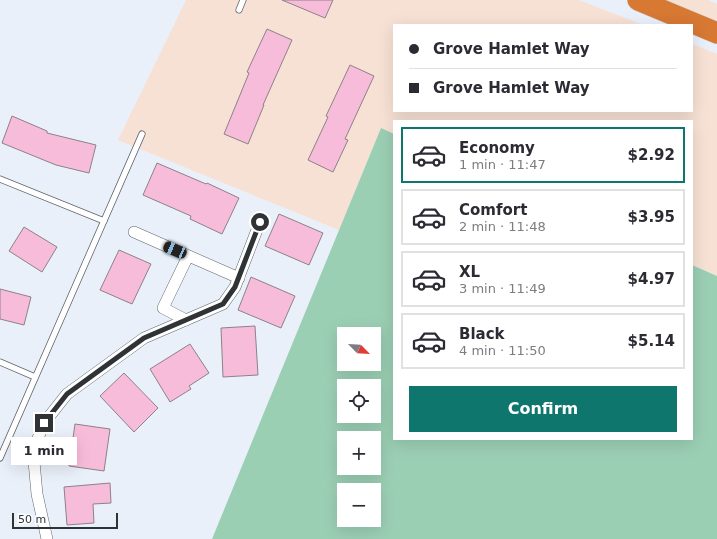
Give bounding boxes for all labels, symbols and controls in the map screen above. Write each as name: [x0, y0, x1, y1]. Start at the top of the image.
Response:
text: Grove Hamlet Way: [433, 40, 590, 58]
text: Grove Hamlet Way: [433, 79, 590, 97]
icon: car: [411, 137, 447, 173]
text: Economy: [459, 139, 535, 157]
text: $2.92: [628, 146, 675, 164]
text: 1 min · 11:47: [459, 157, 546, 172]
icon: car: [411, 199, 447, 235]
text: Comfort: [459, 201, 527, 219]
text: $3.95: [628, 208, 675, 226]
route start: [251, 213, 269, 231]
text: 2 min · 11:48: [459, 219, 546, 234]
car: [162, 240, 188, 260]
icon: car: [411, 261, 447, 297]
text: XL: [459, 263, 480, 281]
text: $4.97: [628, 270, 675, 288]
text: 3 min · 11:49: [459, 281, 546, 296]
icon: car: [411, 323, 447, 359]
text: Black: [459, 325, 505, 343]
north arrow: [337, 327, 381, 371]
map controls: [337, 327, 381, 527]
text: $5.14: [628, 332, 675, 350]
text: 4 min · 11:50: [459, 343, 546, 358]
button: locate: [337, 379, 381, 423]
button: Confirm: [409, 386, 677, 432]
route end: [35, 414, 53, 432]
button: +: [337, 431, 381, 475]
callout: 1 min: [11, 437, 77, 465]
text: 1 min: [24, 443, 64, 458]
button: −: [337, 483, 381, 527]
scale bar: [12, 511, 118, 530]
text: 50 m: [18, 513, 46, 526]

